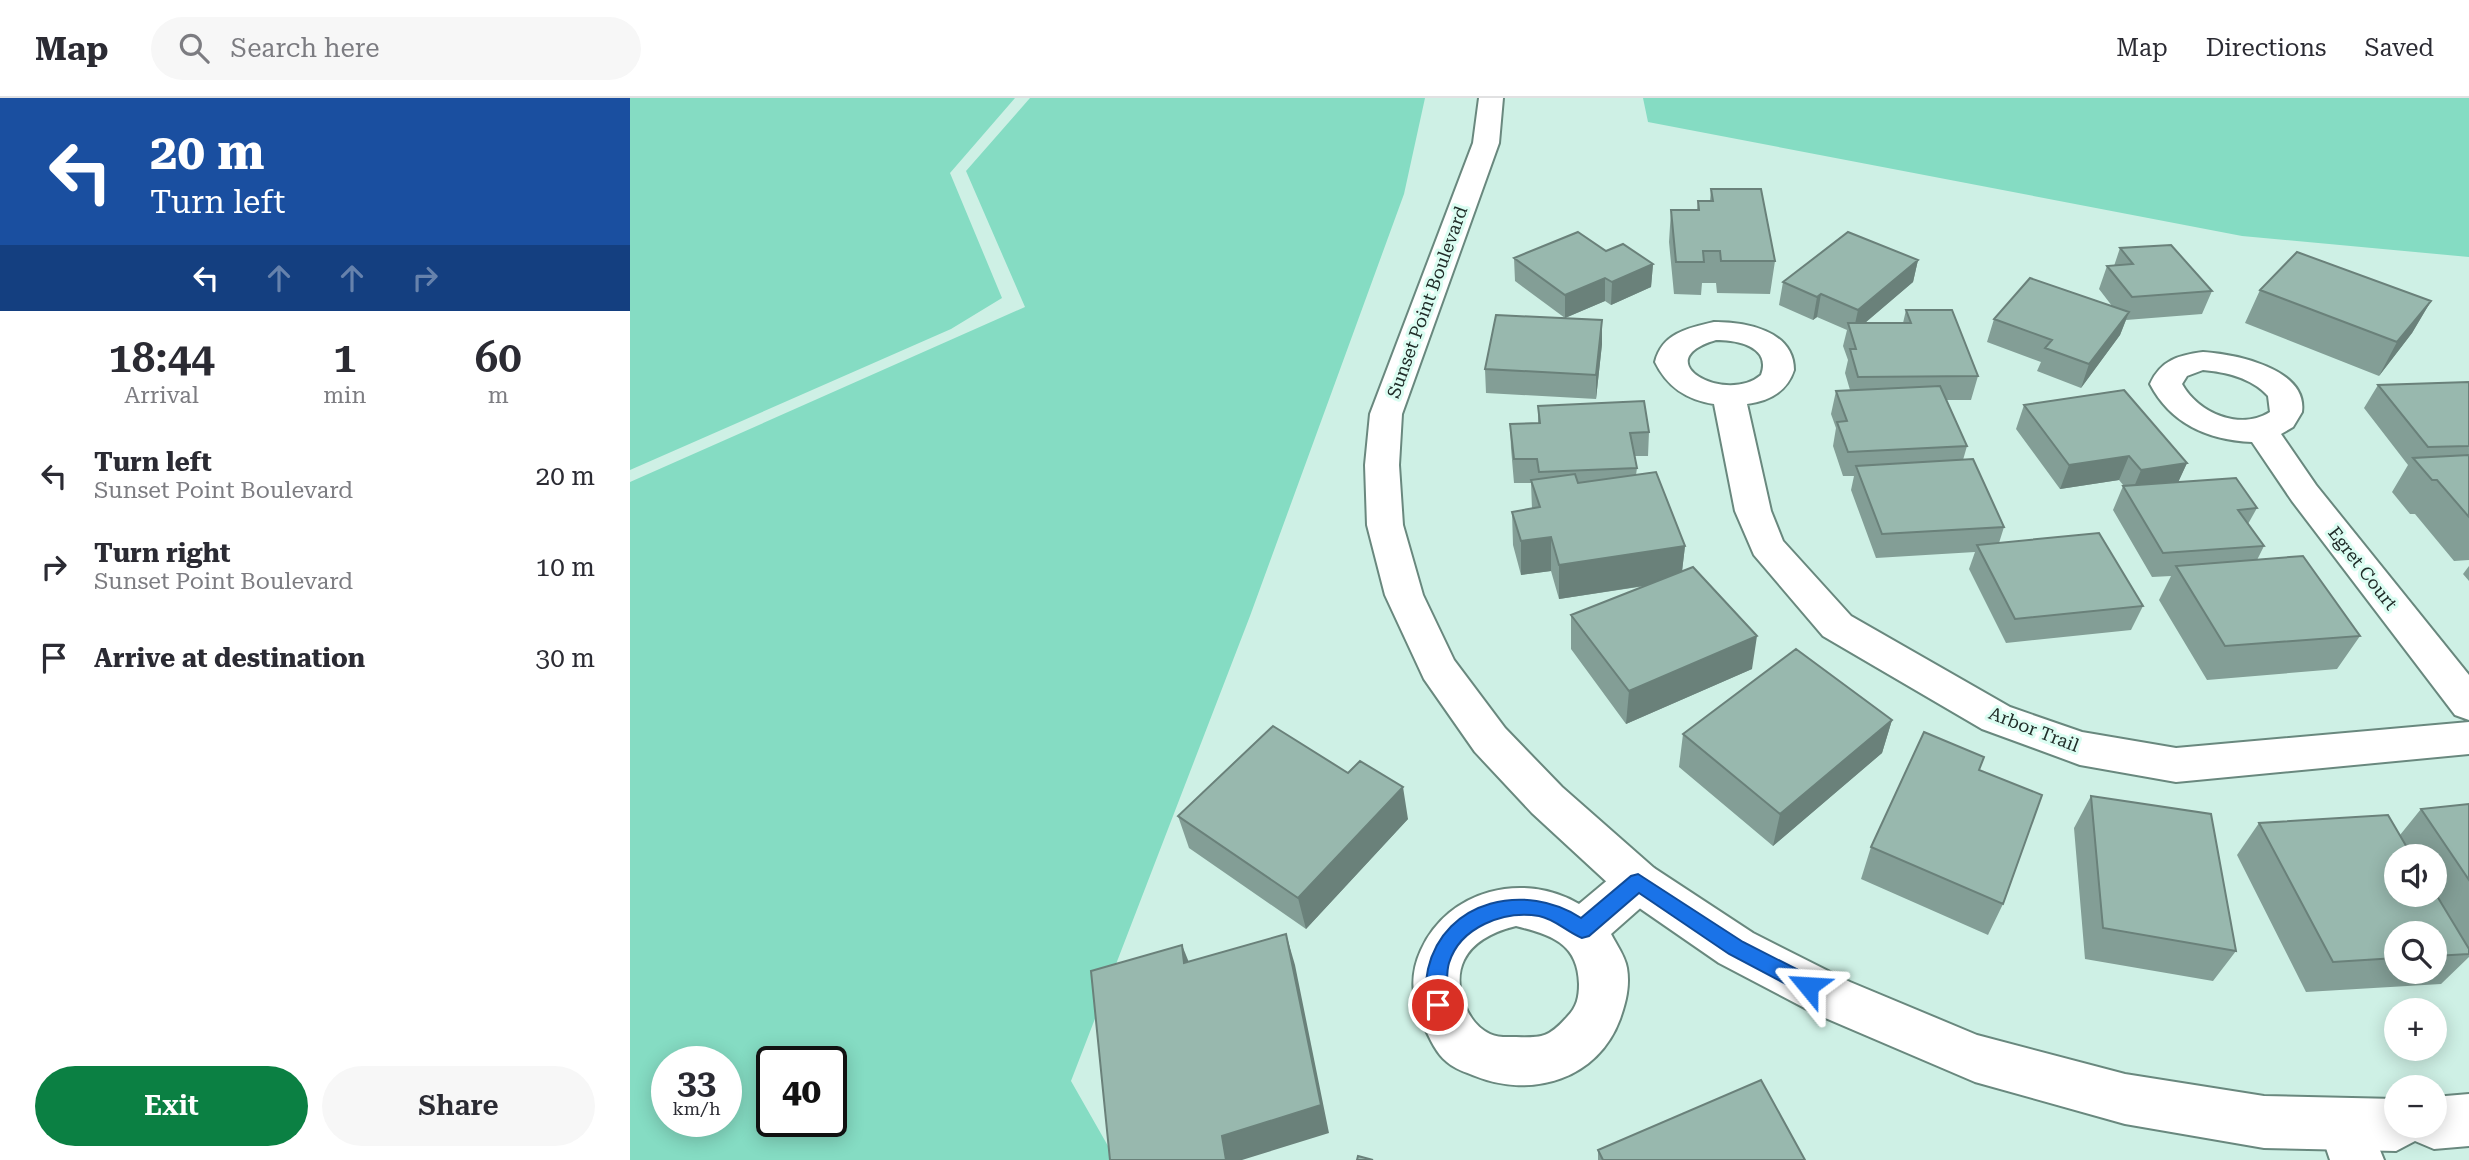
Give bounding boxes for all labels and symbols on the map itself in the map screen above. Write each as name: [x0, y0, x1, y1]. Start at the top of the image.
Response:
street label: Sunset Point Boulevard: [1382, 203, 1472, 401]
street label: Egret Court: [2324, 522, 2402, 614]
street label: Arbor Trail: [1986, 702, 2082, 756]
position arrow: [1771, 949, 1845, 1023]
pin: [1408, 975, 1468, 1035]
speed limit sign: 40: [756, 1046, 847, 1137]

